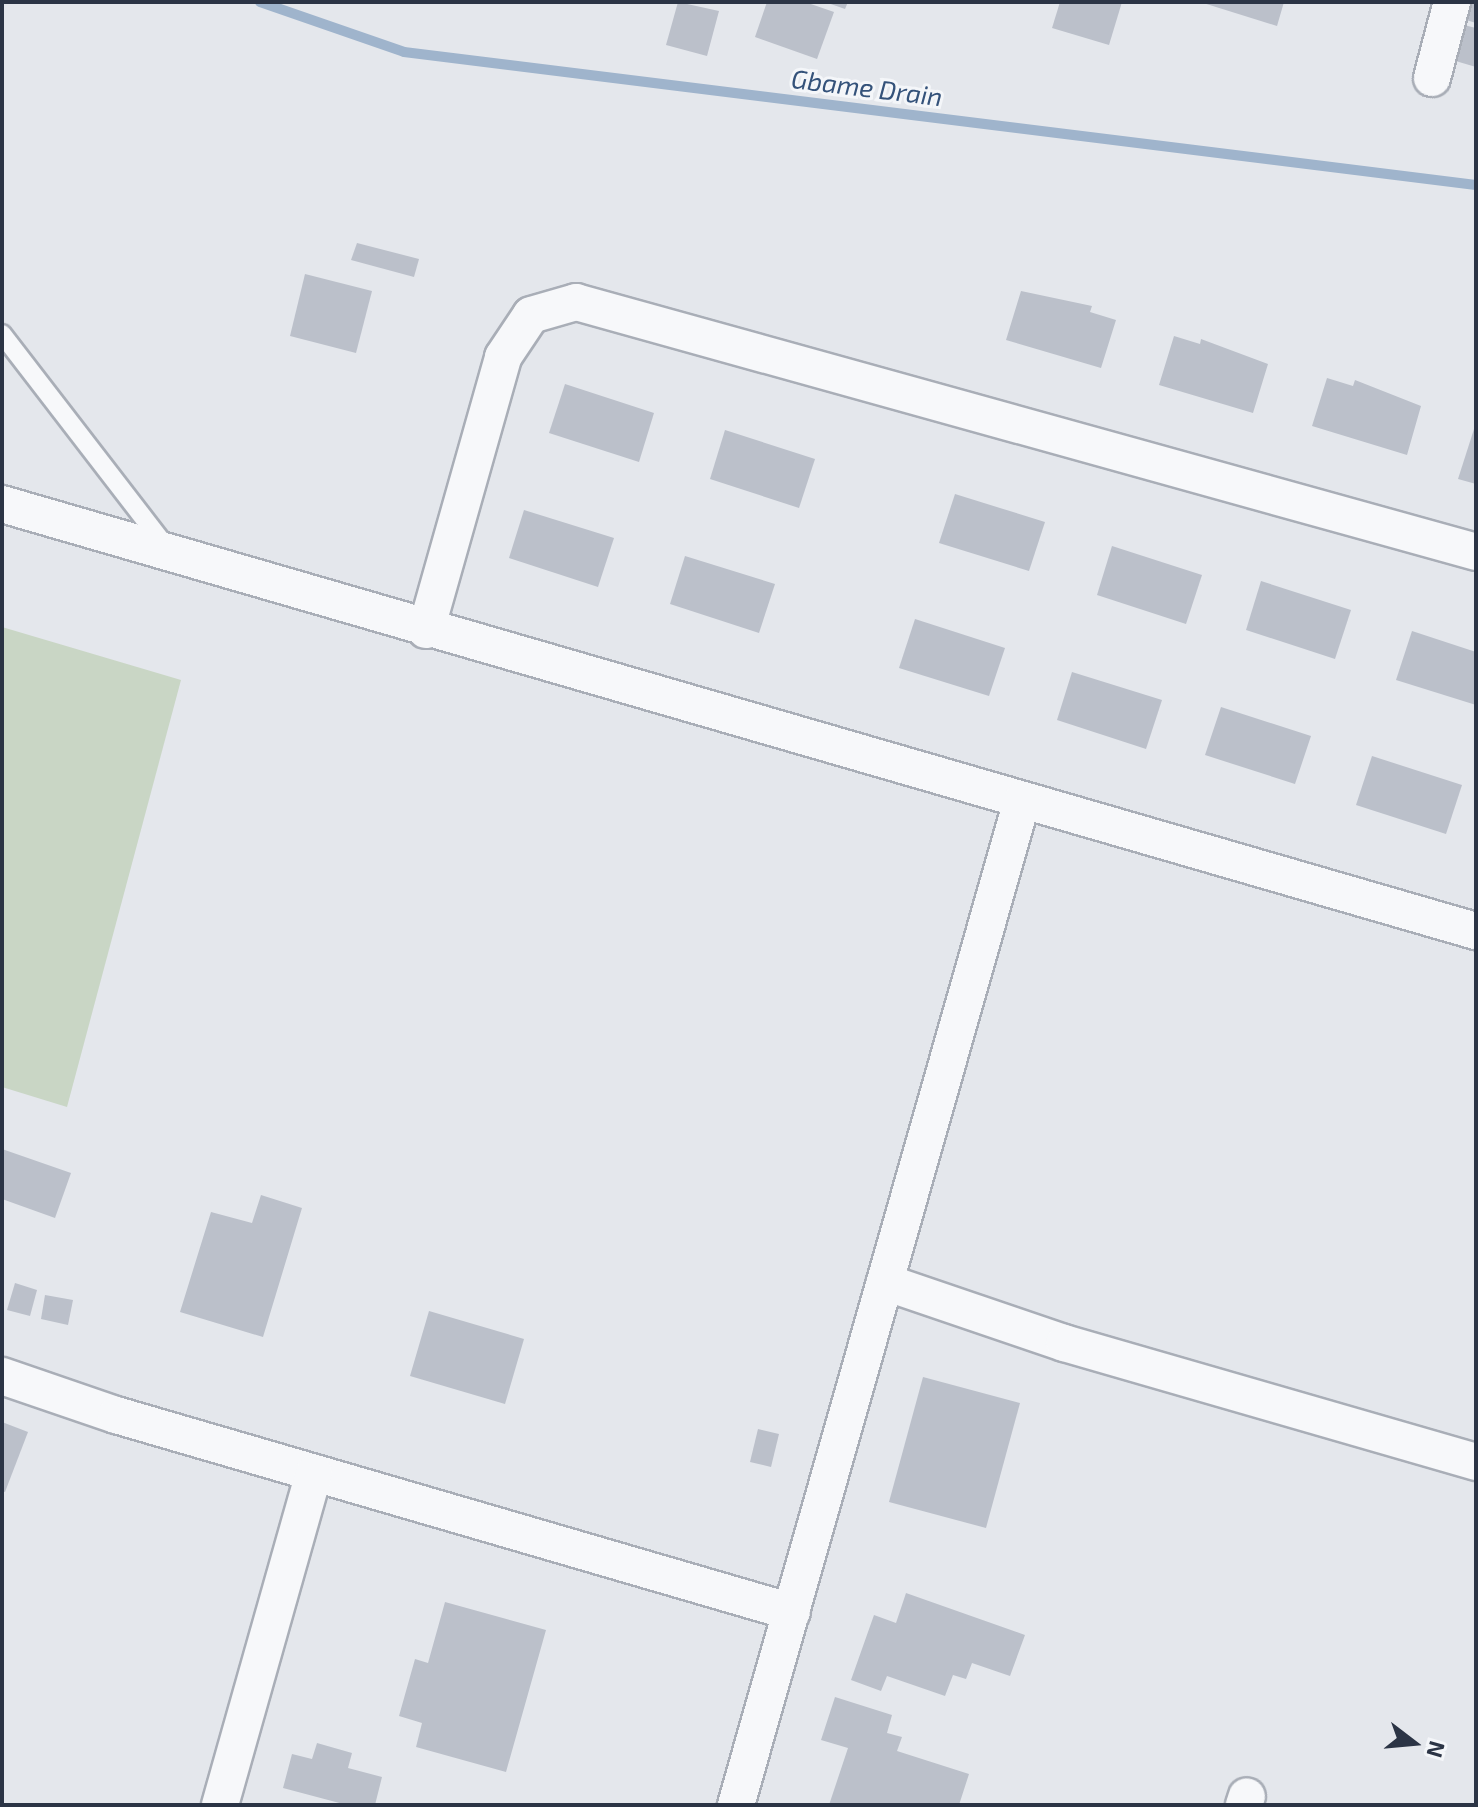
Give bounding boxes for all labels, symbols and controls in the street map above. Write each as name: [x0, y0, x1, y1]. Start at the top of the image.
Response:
water label: Gbame Drain: [790, 62, 944, 112]
north arrow: [1374, 1703, 1454, 1783]
text: N: [1422, 1738, 1452, 1761]

